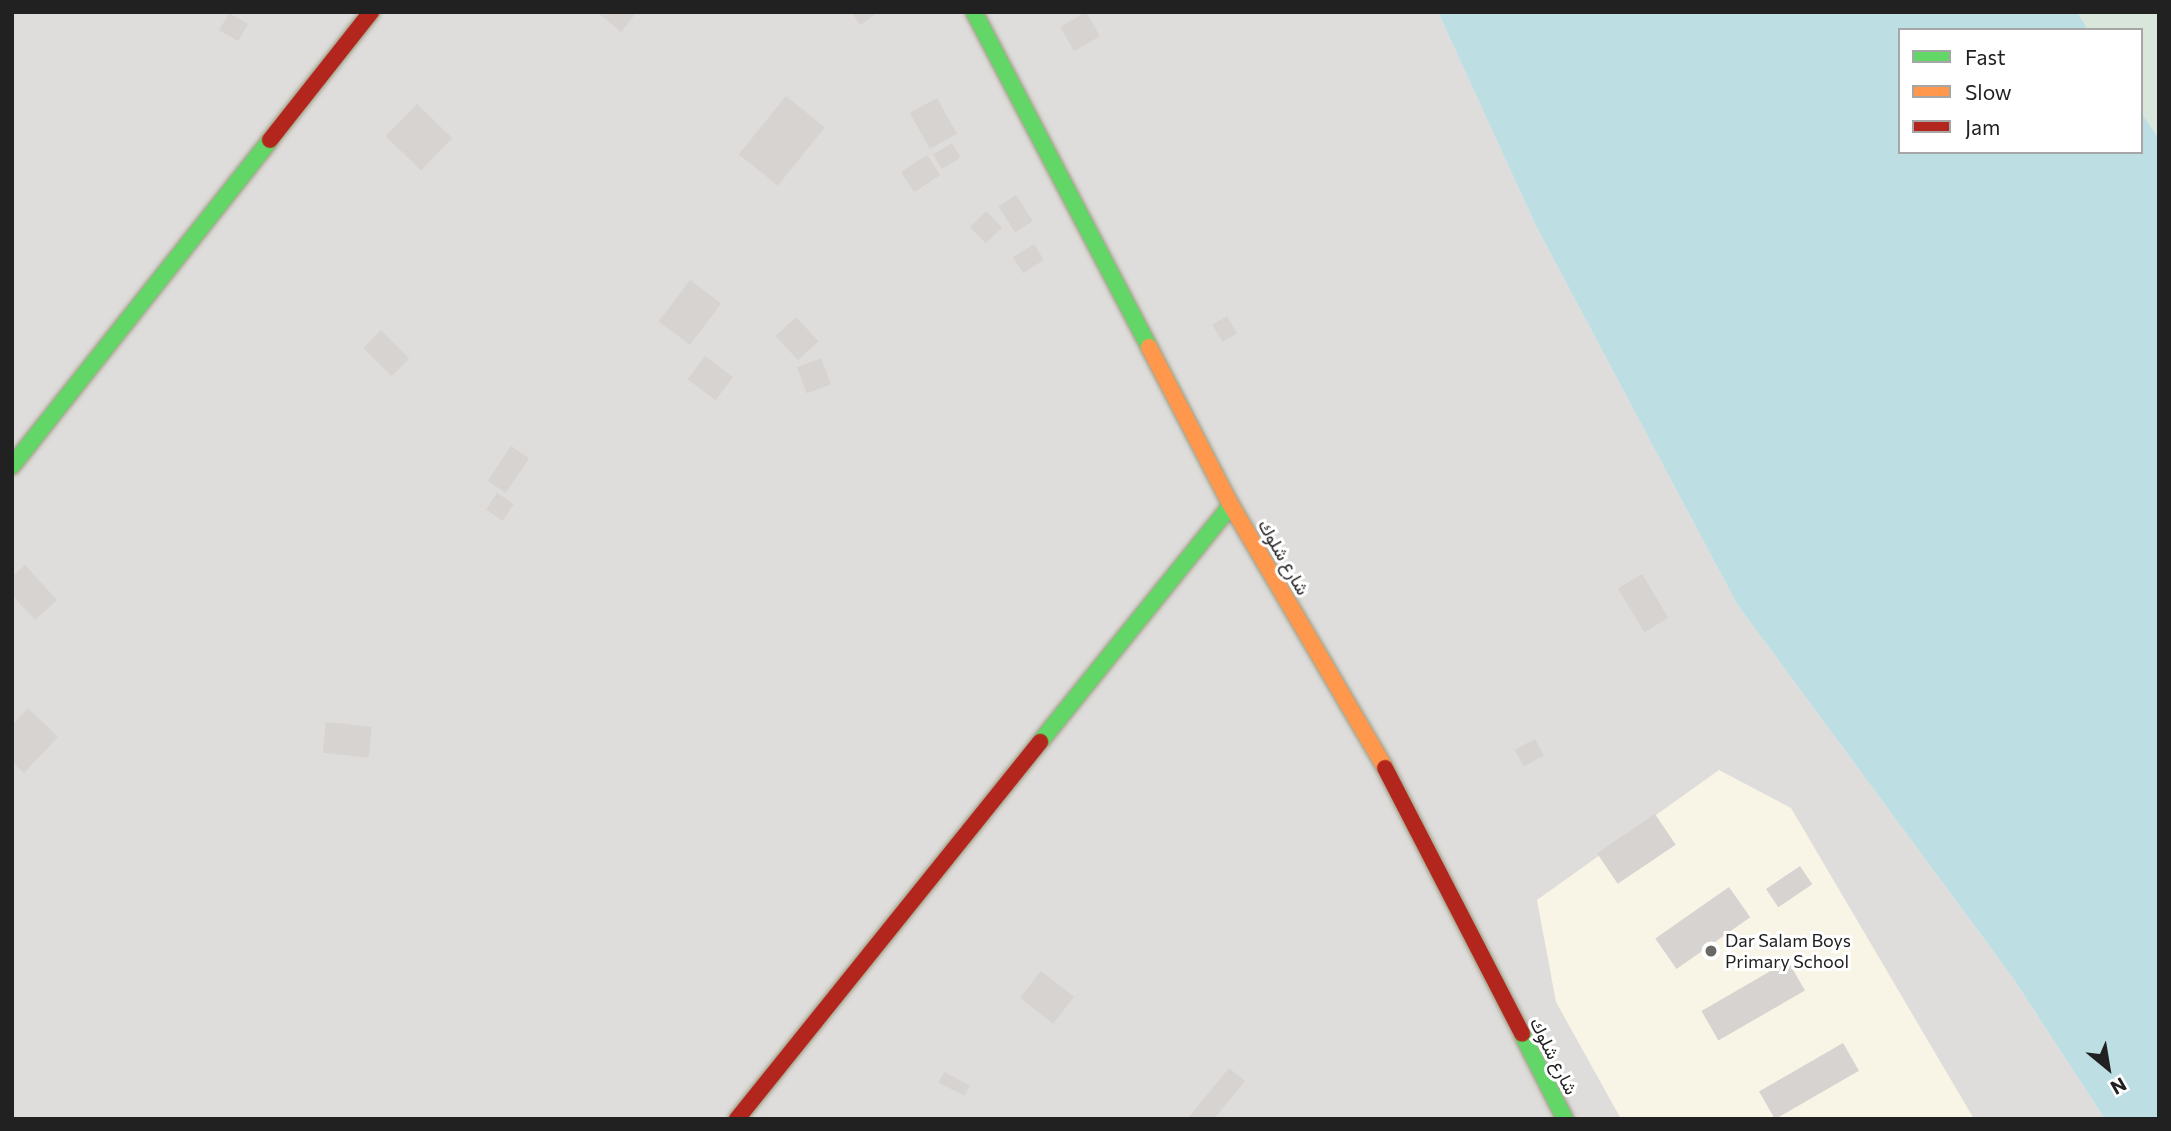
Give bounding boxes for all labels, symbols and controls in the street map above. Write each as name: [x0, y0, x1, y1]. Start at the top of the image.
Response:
legend: [1898, 28, 2143, 154]
text: Fast: [1965, 44, 2006, 69]
text: Slow: [1965, 79, 2012, 104]
text: Jam: [1965, 114, 2000, 139]
street label: شارع شلوك: [1254, 515, 1314, 599]
place label: Dar Salam Boys Primary School: [1725, 930, 1851, 972]
marker: Dar Salam Boys Primary School: [1703, 943, 1719, 959]
street label: شارع شلوك: [1525, 1014, 1583, 1098]
north arrow: [2073, 1033, 2143, 1103]
text: N: [2107, 1073, 2131, 1100]

